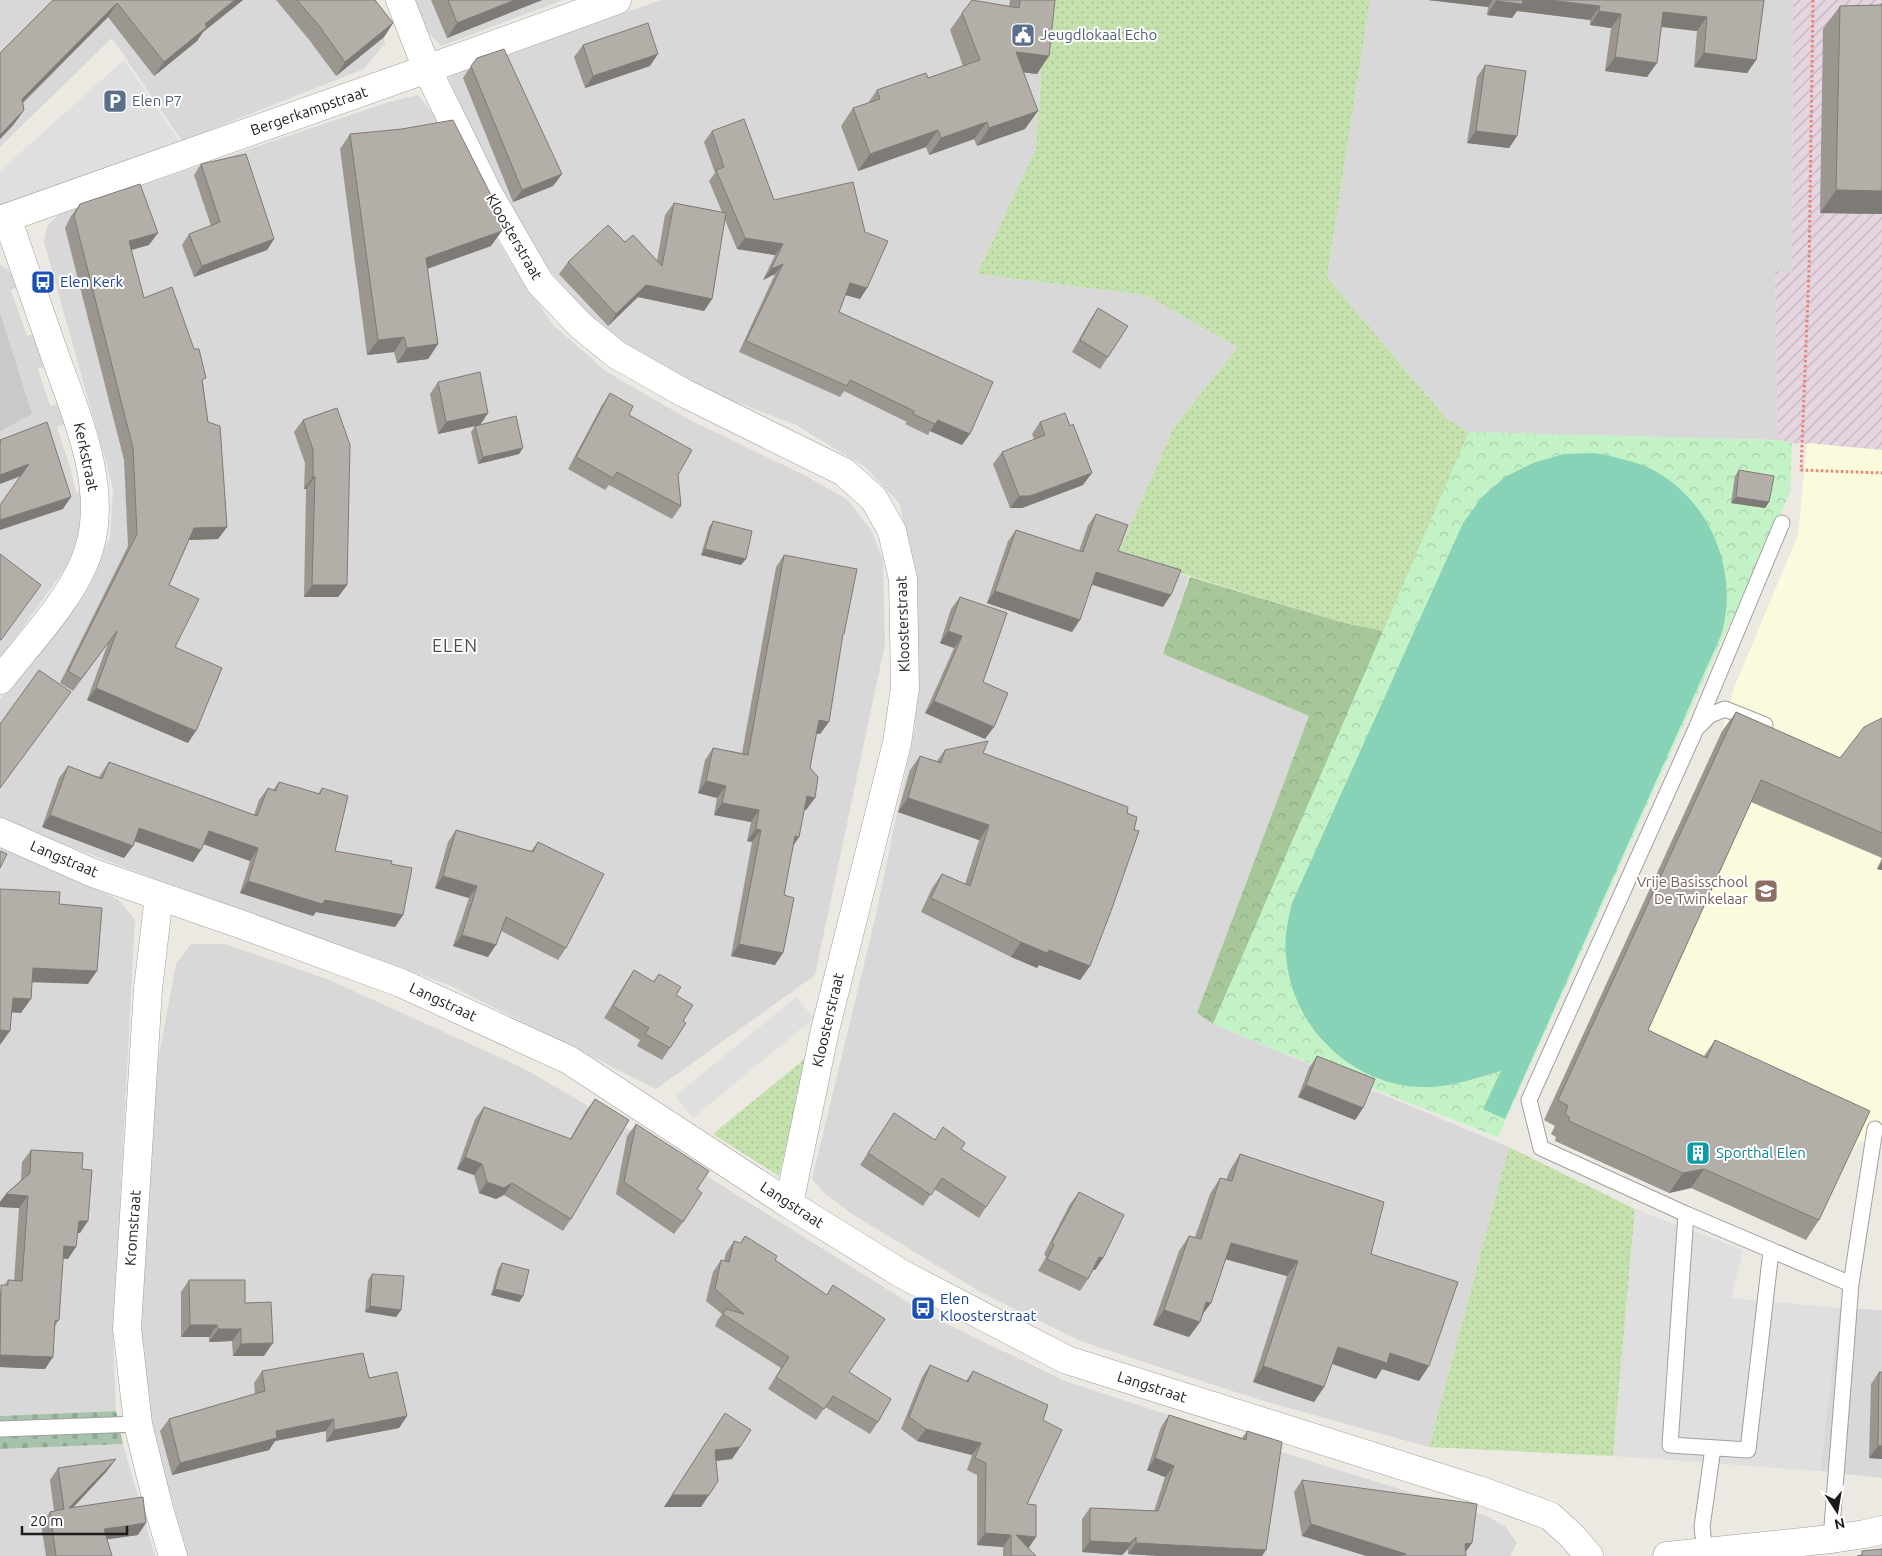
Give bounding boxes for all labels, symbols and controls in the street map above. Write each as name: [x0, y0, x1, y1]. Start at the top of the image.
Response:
public building icon: Jeugdlokaal Echo: [1010, 22, 1036, 48]
place label: Jeugdlokaal Echo: [1040, 26, 1157, 43]
street label: Bergerkampstraat: [248, 83, 370, 138]
parking icon: Elen P7: [102, 88, 128, 114]
place label: Elen P7: [132, 92, 182, 109]
street label: Kloosterstraat: [483, 191, 546, 283]
bus stop icon: Elen Kerk: [30, 269, 56, 295]
place label: Elen Kerk: [60, 273, 124, 290]
street label: Kerkstraat: [71, 421, 102, 493]
street label: Kloosterstraat: [892, 575, 913, 672]
district label: ELEN: [432, 635, 478, 655]
street label: Langstraat: [28, 837, 101, 880]
place label: Vrije Basisschool De Twinkelaar: [1637, 873, 1748, 907]
school or university icon: Vrije Basisschool De Twinkelaar: [1753, 878, 1779, 904]
street label: Kloosterstraat: [808, 971, 847, 1069]
street label: Langstraat: [407, 979, 479, 1024]
building icon: Sporthal Elen: [1685, 1140, 1711, 1166]
place label: Sporthal Elen: [1716, 1144, 1806, 1161]
street label: Langstraat: [757, 1178, 827, 1231]
street label: Kromstraat: [121, 1189, 144, 1266]
place label: Elen Kloosterstraat: [940, 1290, 1036, 1324]
bus stop icon: Elen Kloosterstraat: [910, 1295, 936, 1321]
street label: Langstraat: [1115, 1367, 1189, 1406]
north arrow: [1812, 1486, 1862, 1536]
scale bar: [22, 1504, 128, 1536]
text: 20 m: [30, 1512, 63, 1529]
text: N: [1833, 1515, 1846, 1533]

